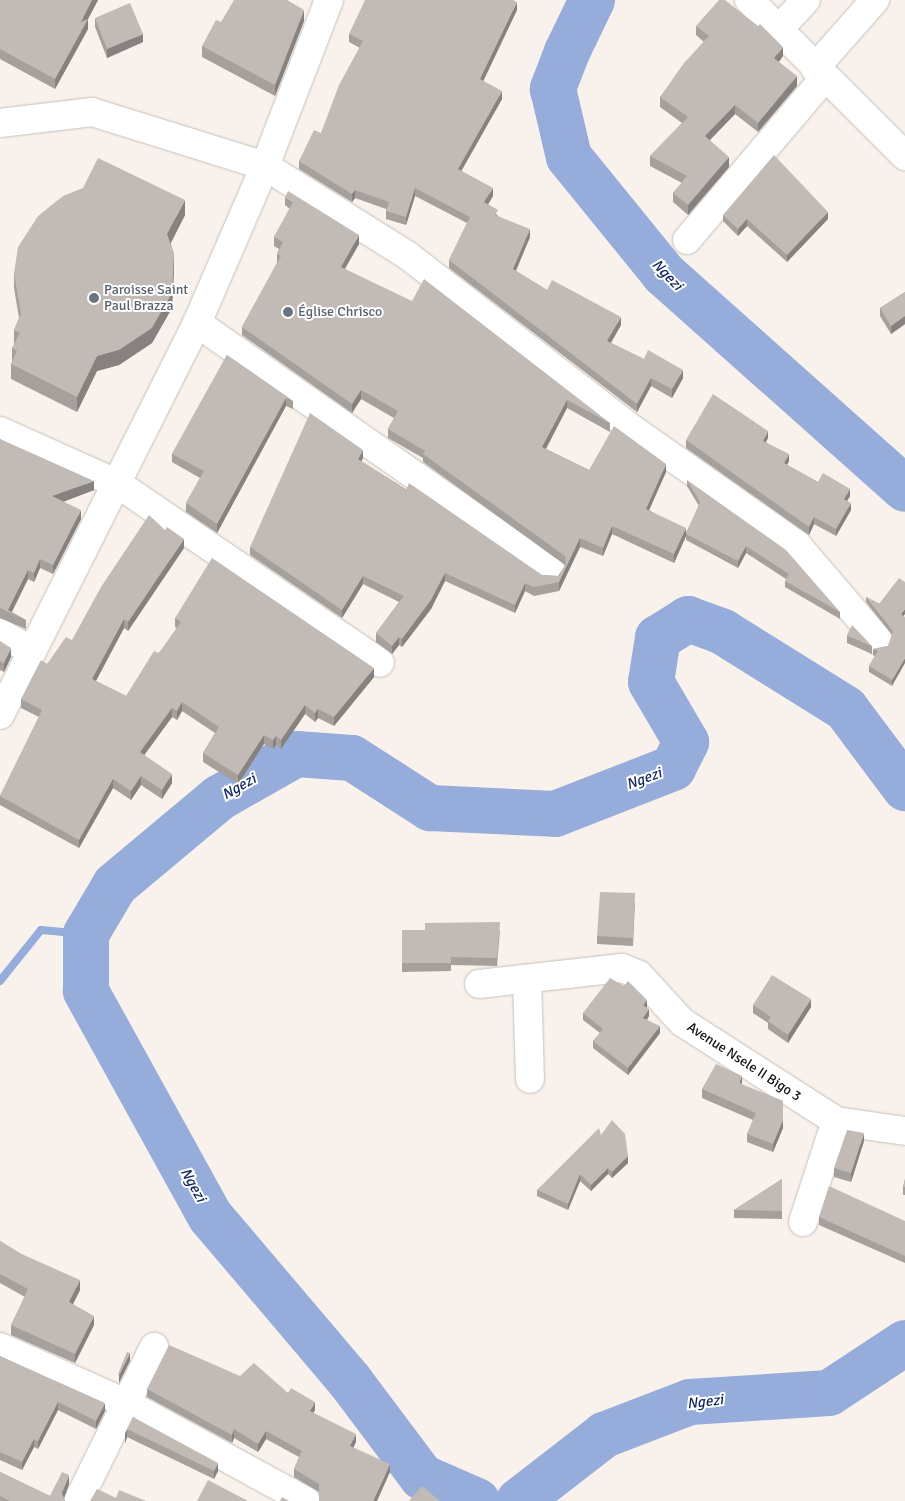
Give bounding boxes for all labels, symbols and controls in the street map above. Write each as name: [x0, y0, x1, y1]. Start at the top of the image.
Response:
water label: Ngezi: [648, 256, 686, 294]
place label: Paroisse Saint Paul Brazza: [104, 282, 188, 314]
marker: Paroisse Saint Paul Brazza: [88, 292, 100, 304]
place label: Église Chrisco: [298, 304, 382, 320]
marker: Église Chrisco: [282, 306, 294, 318]
water label: Ngezi: [624, 764, 664, 794]
water label: Ngezi: [219, 770, 259, 804]
street label: Avenue Nsele II Bigo 3: [684, 1019, 804, 1105]
water label: Ngezi: [176, 1165, 210, 1205]
water label: Ngezi: [686, 1391, 724, 1413]

